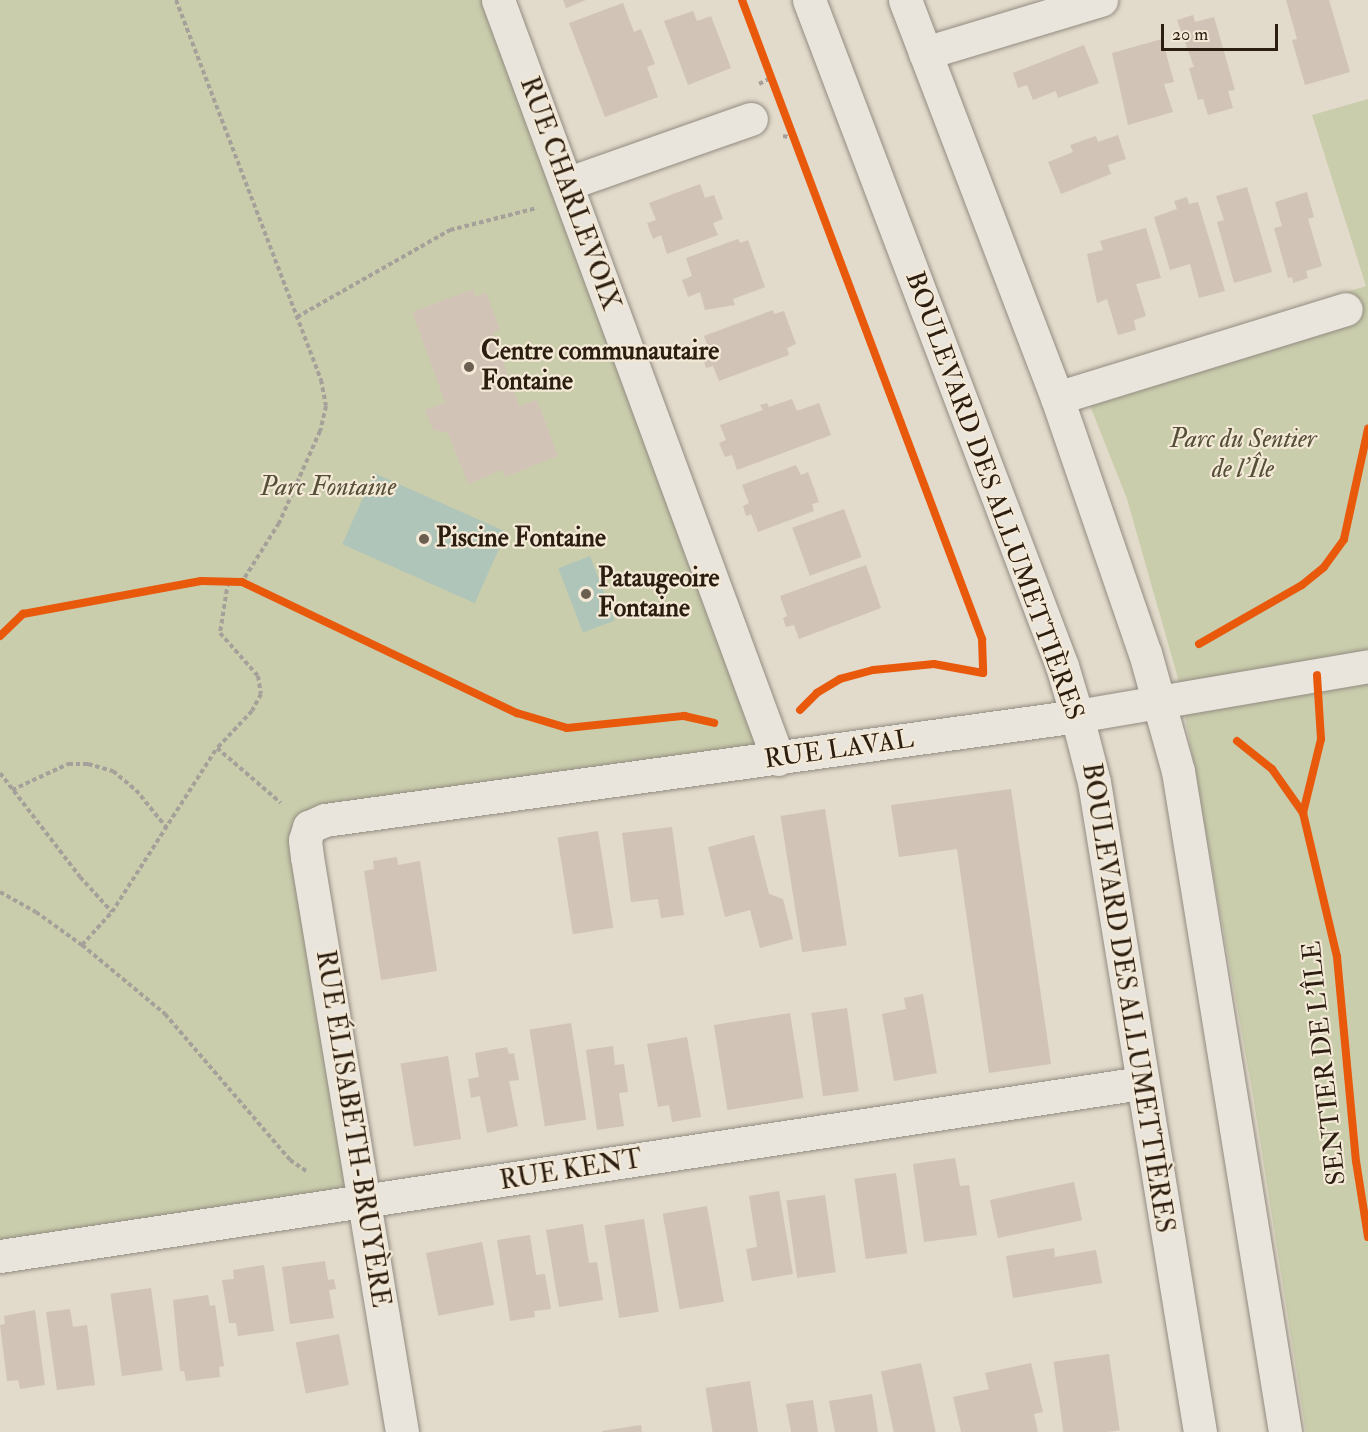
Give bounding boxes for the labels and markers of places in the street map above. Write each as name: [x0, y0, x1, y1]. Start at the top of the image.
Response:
place label: Centre communautaire Fontaine: [481, 336, 719, 398]
marker: Centre communautaire Fontaine: [462, 360, 476, 374]
place label: Piscine Fontaine: [436, 523, 606, 555]
marker: Piscine Fontaine: [417, 532, 431, 546]
place label: Pataugeoire Fontaine: [598, 563, 719, 624]
marker: Pataugeoire Fontaine: [579, 587, 593, 601]

